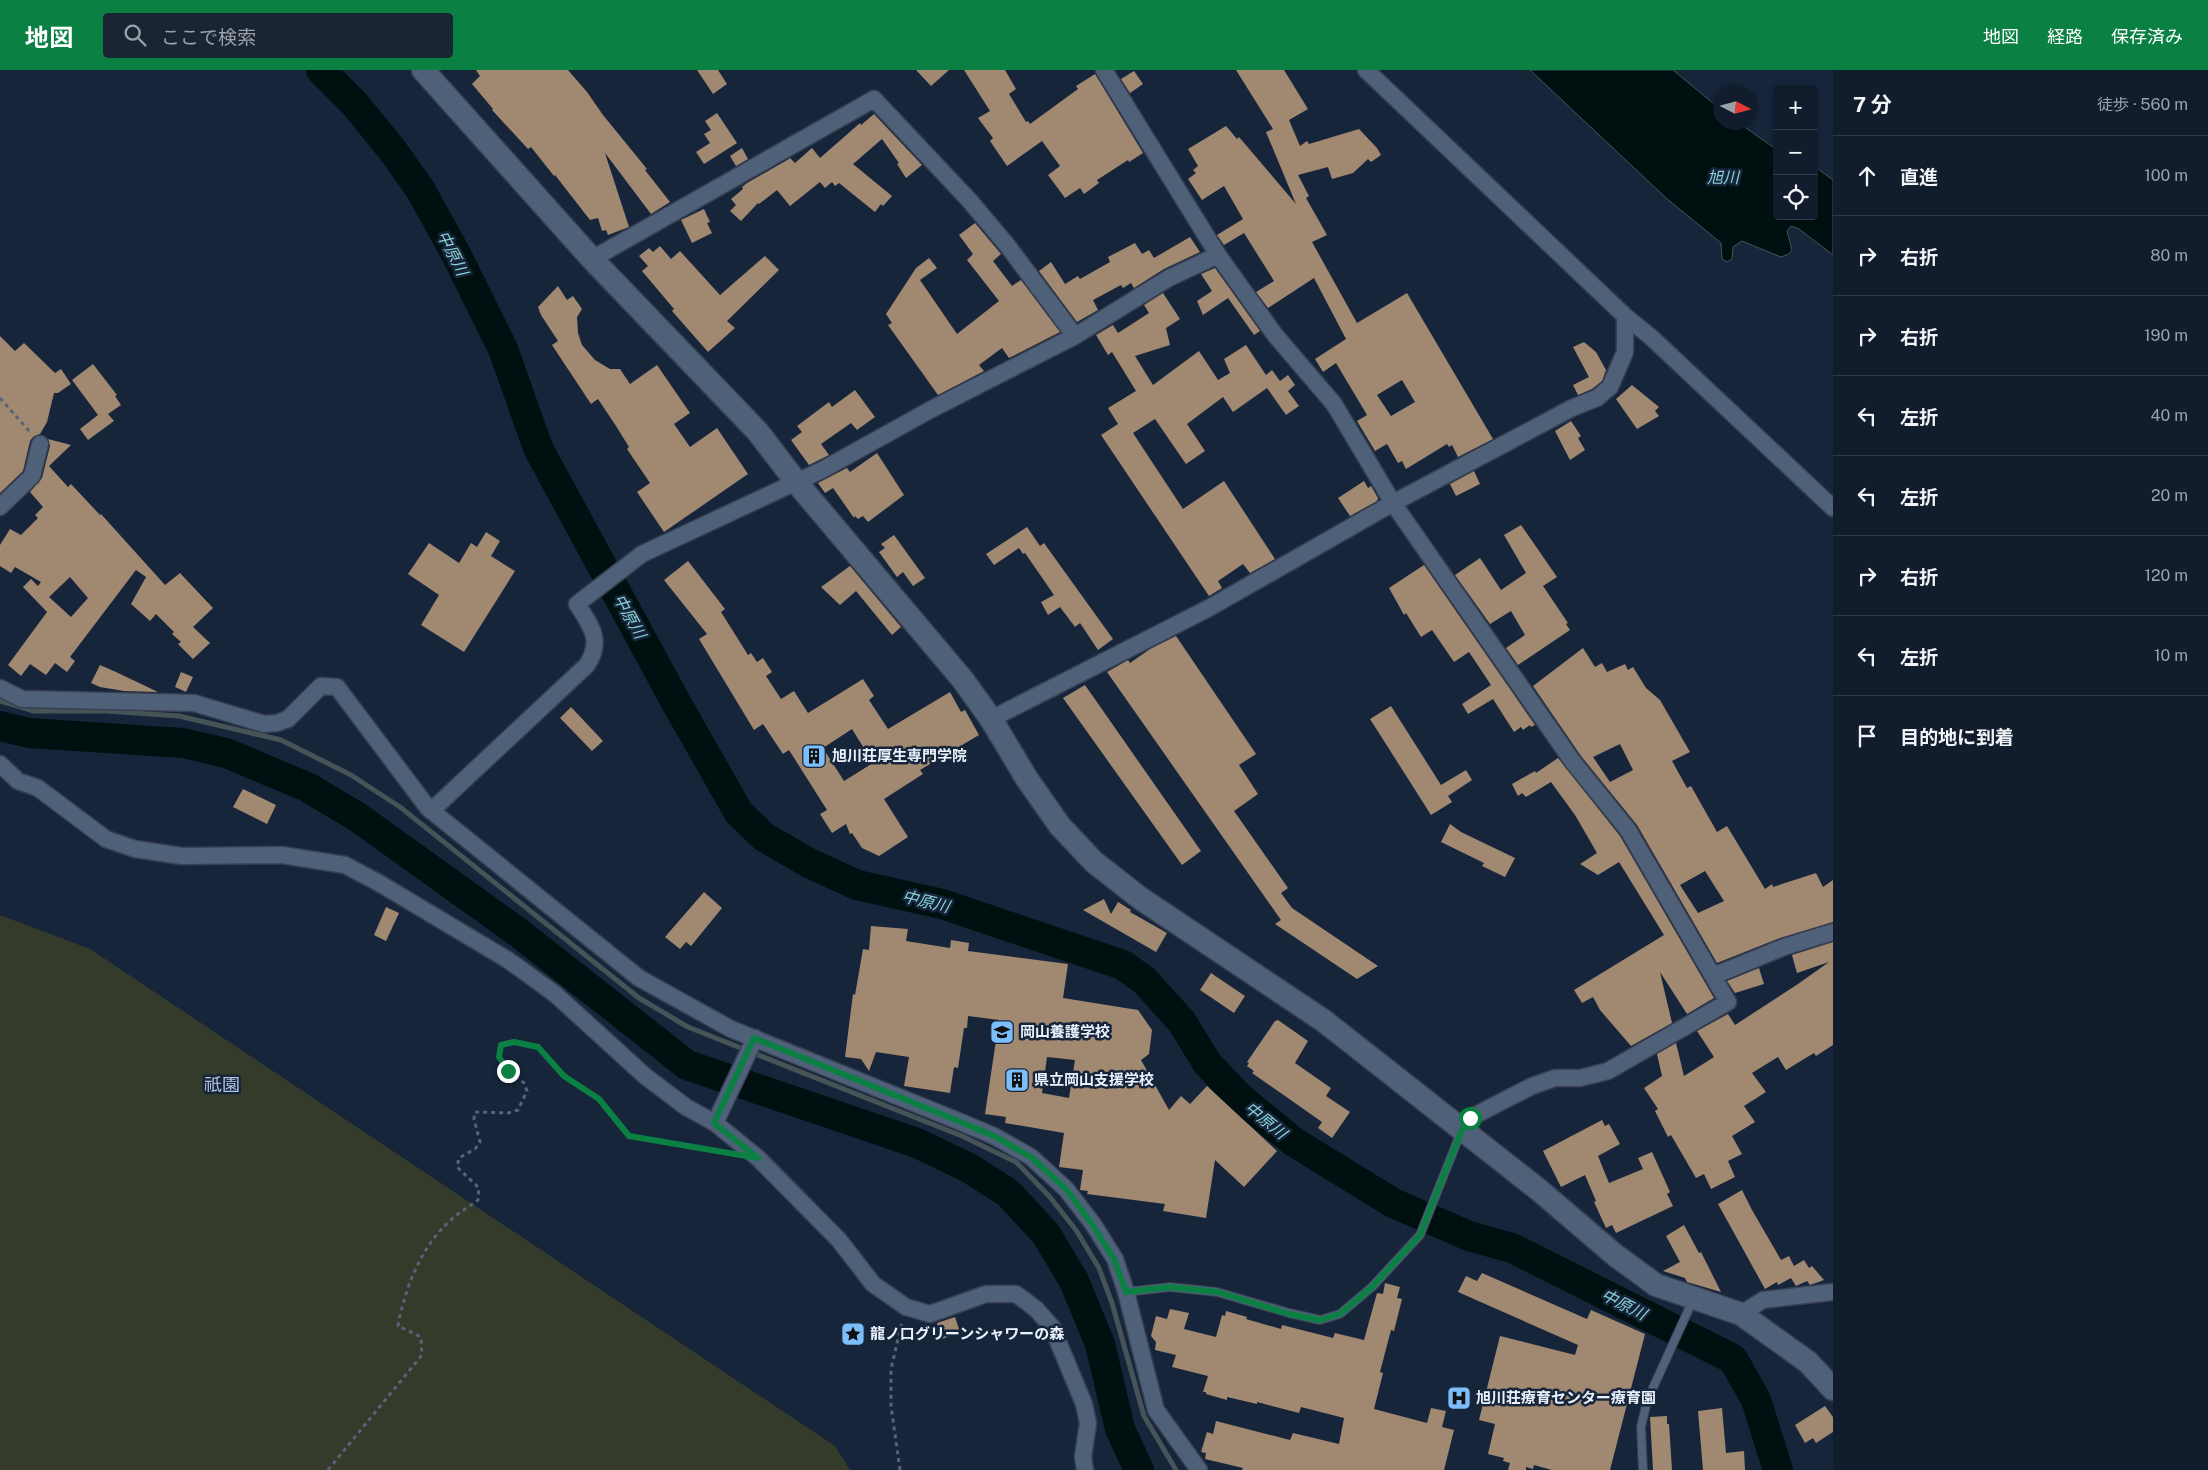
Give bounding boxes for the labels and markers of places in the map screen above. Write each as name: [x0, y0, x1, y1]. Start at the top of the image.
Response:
building icon: 旭川荘厚生専門学院: [801, 743, 827, 769]
place label: 旭川荘厚生専門学院: [832, 747, 967, 764]
school or university icon: 岡山養護学校: [989, 1019, 1015, 1045]
place label: 岡山養護学校: [1020, 1023, 1110, 1040]
building icon: 県立岡山支援学校: [1004, 1067, 1030, 1093]
place label: 県立岡山支援学校: [1034, 1071, 1154, 1088]
place icon: 龍ノ口グリーンシャワーの森: [840, 1321, 866, 1347]
place label: 龍ノ口グリーンシャワーの森: [870, 1325, 1064, 1342]
hospital icon: 旭川荘療育センター療育園: [1446, 1385, 1472, 1411]
place label: 旭川荘療育センター療育園: [1476, 1389, 1656, 1406]

